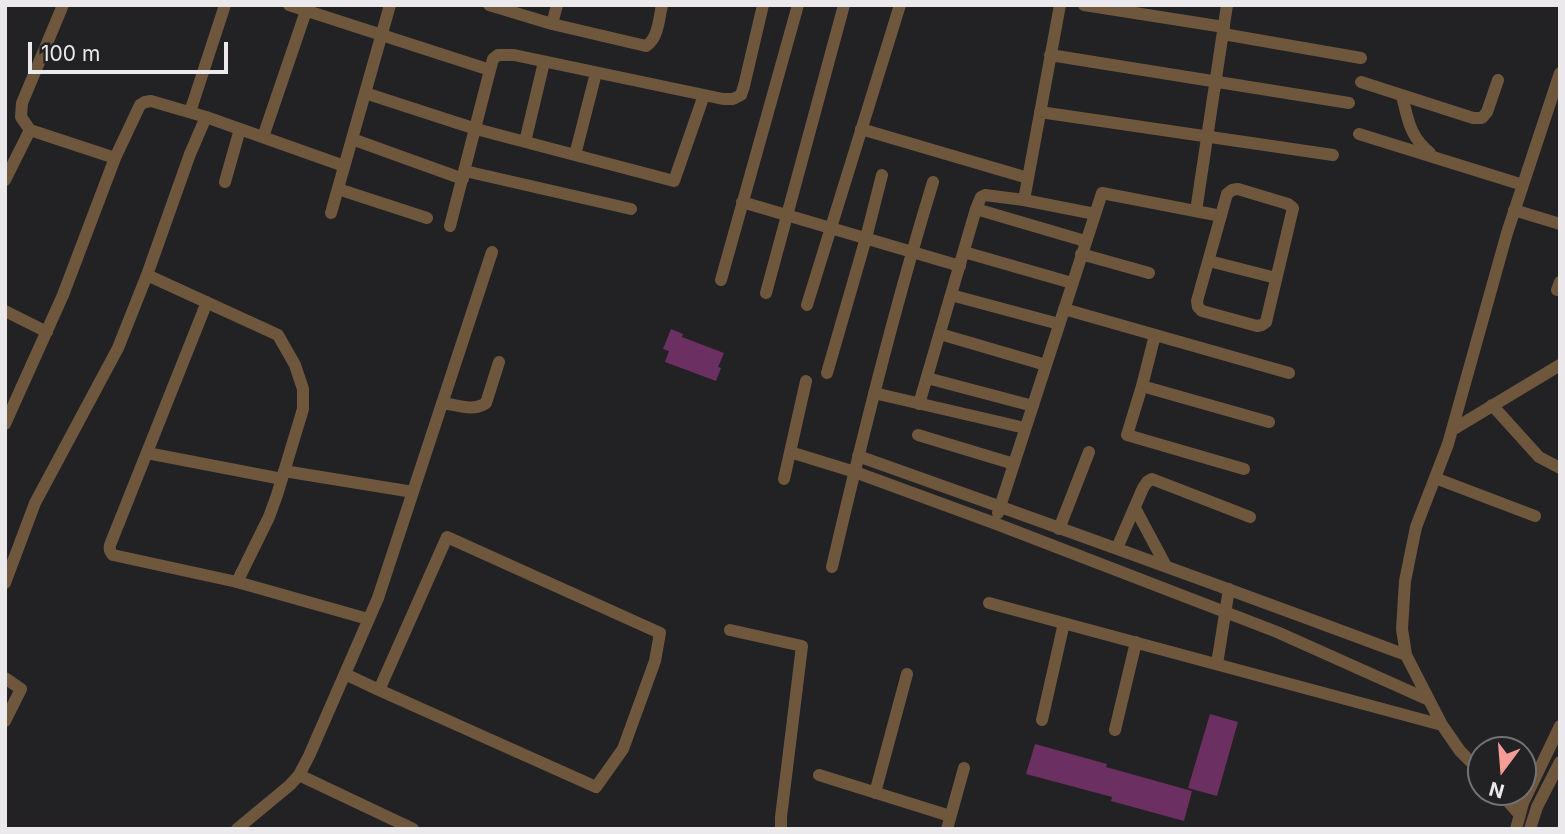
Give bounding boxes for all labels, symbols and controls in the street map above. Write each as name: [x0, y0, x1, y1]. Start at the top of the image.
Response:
scale bar: [32, 28, 231, 72]
text: 100 m: [41, 41, 100, 66]
north arrow: [1467, 736, 1537, 806]
text: N: [1487, 777, 1507, 803]

